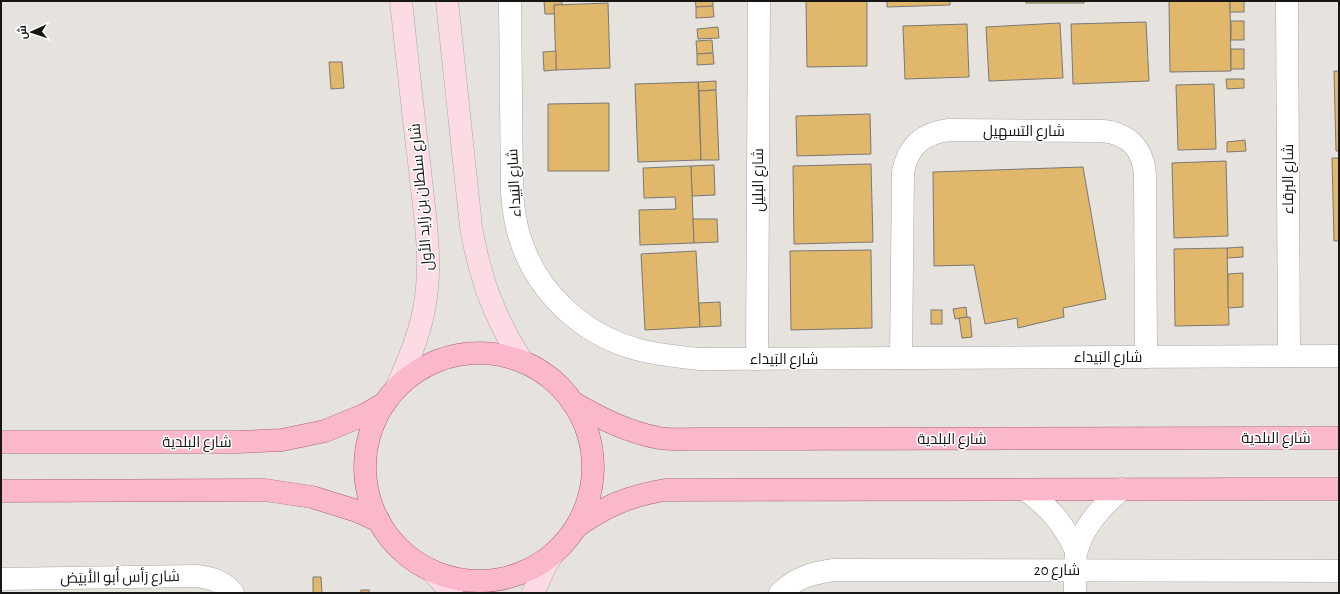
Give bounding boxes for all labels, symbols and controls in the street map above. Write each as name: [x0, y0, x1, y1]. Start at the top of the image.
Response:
north arrow: [12, 12, 52, 52]
text: ش: [17, 25, 29, 40]
street label: شارع سلطان بن زايد الأول: [407, 122, 438, 271]
street label: شارع التسهيل: [983, 123, 1065, 142]
street label: شارع البرقاء: [1280, 144, 1299, 214]
street label: شارع البَيداء: [504, 148, 527, 218]
street label: شارع البليل: [750, 148, 769, 212]
street label: شارع البَيداء: [1074, 349, 1142, 368]
street label: شارع البَيداء: [750, 351, 818, 370]
street label: شارع البلدية: [1241, 430, 1311, 449]
street label: شارع البلدية: [917, 431, 987, 450]
street label: شارع البلدية: [162, 434, 232, 453]
street label: شارع 20: [1034, 562, 1080, 581]
street label: شارع رَأس أَبو الأَبيَض: [60, 565, 180, 589]

